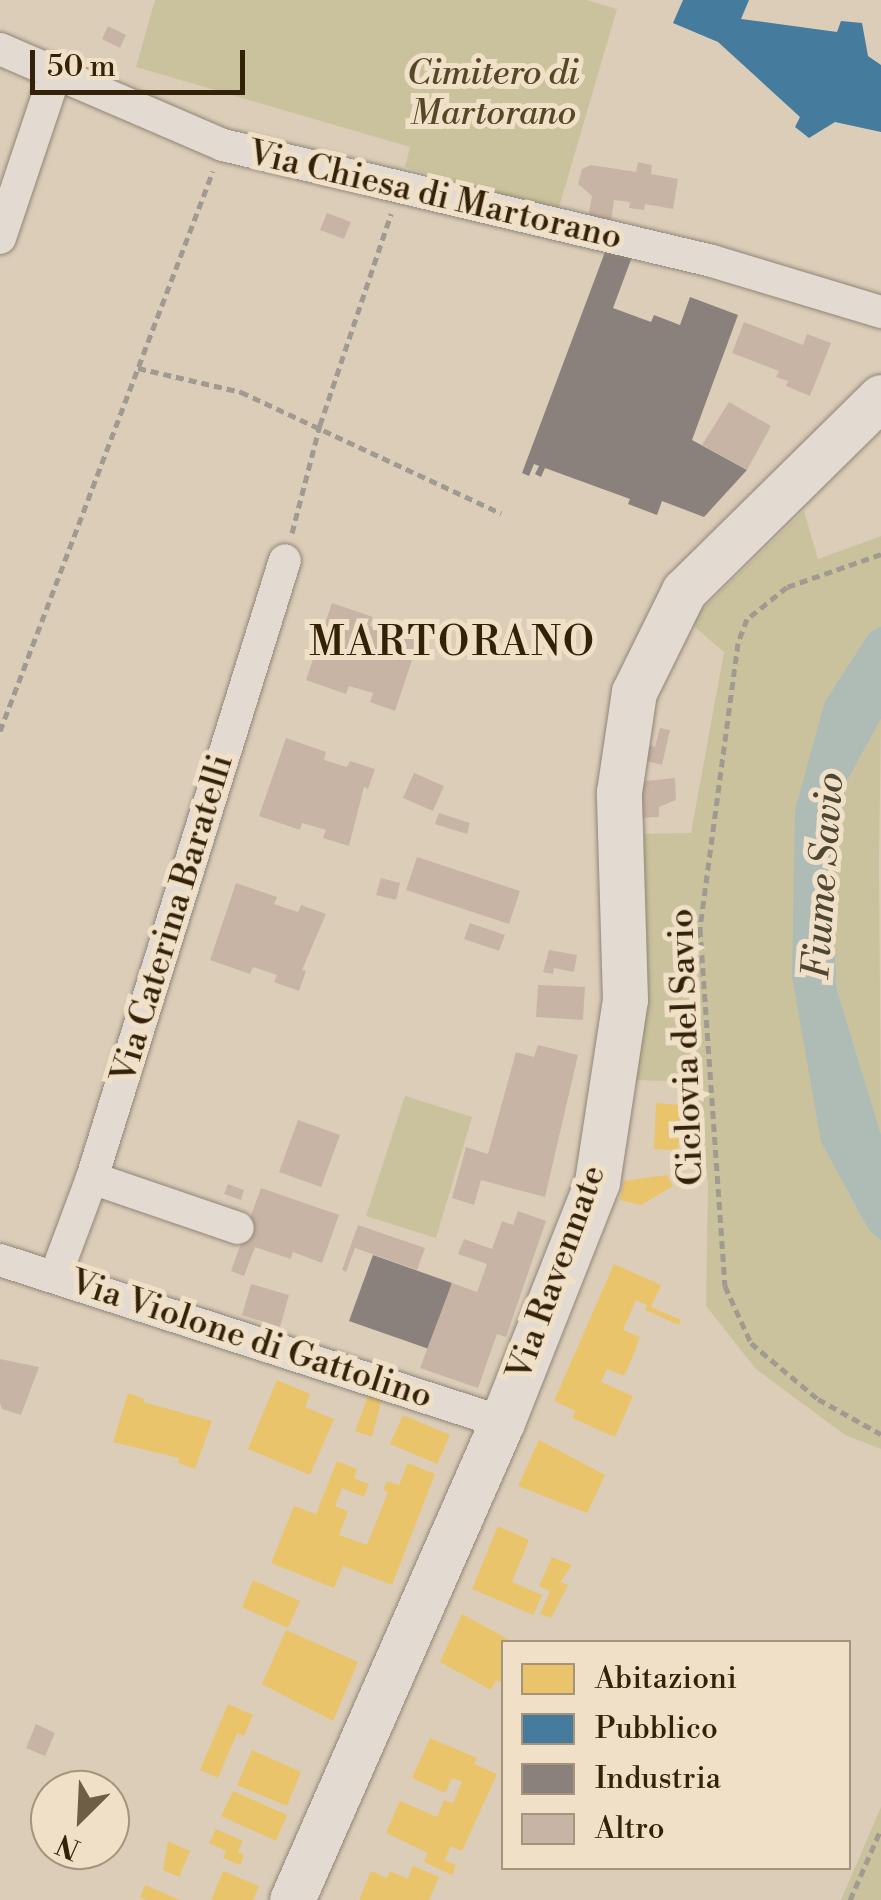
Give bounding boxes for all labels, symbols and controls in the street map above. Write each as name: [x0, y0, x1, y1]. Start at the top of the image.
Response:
scale bar: [35, 30, 250, 92]
text: 50 m: [47, 48, 116, 86]
park label: Cimitero di Martorano: [407, 53, 579, 135]
street label: Via Chiesa di Martorano: [244, 133, 626, 259]
district label: MARTORANO: [309, 619, 597, 667]
street label: Via Caterina Baratelli: [103, 750, 243, 1088]
water label: Fiume Savio: [794, 771, 854, 981]
street label: Ciclovia del Savio: [661, 908, 713, 1186]
street label: Via Ravennate: [499, 1160, 615, 1386]
street label: Via Violone di Gattolino: [65, 1262, 437, 1418]
legend: [501, 1640, 851, 1870]
text: Abitazioni: [595, 1660, 737, 1698]
text: Pubblico: [595, 1710, 718, 1748]
text: Industria: [595, 1760, 721, 1798]
north arrow: [30, 1770, 130, 1870]
text: Altro: [595, 1810, 665, 1848]
text: N: [51, 1826, 86, 1867]

